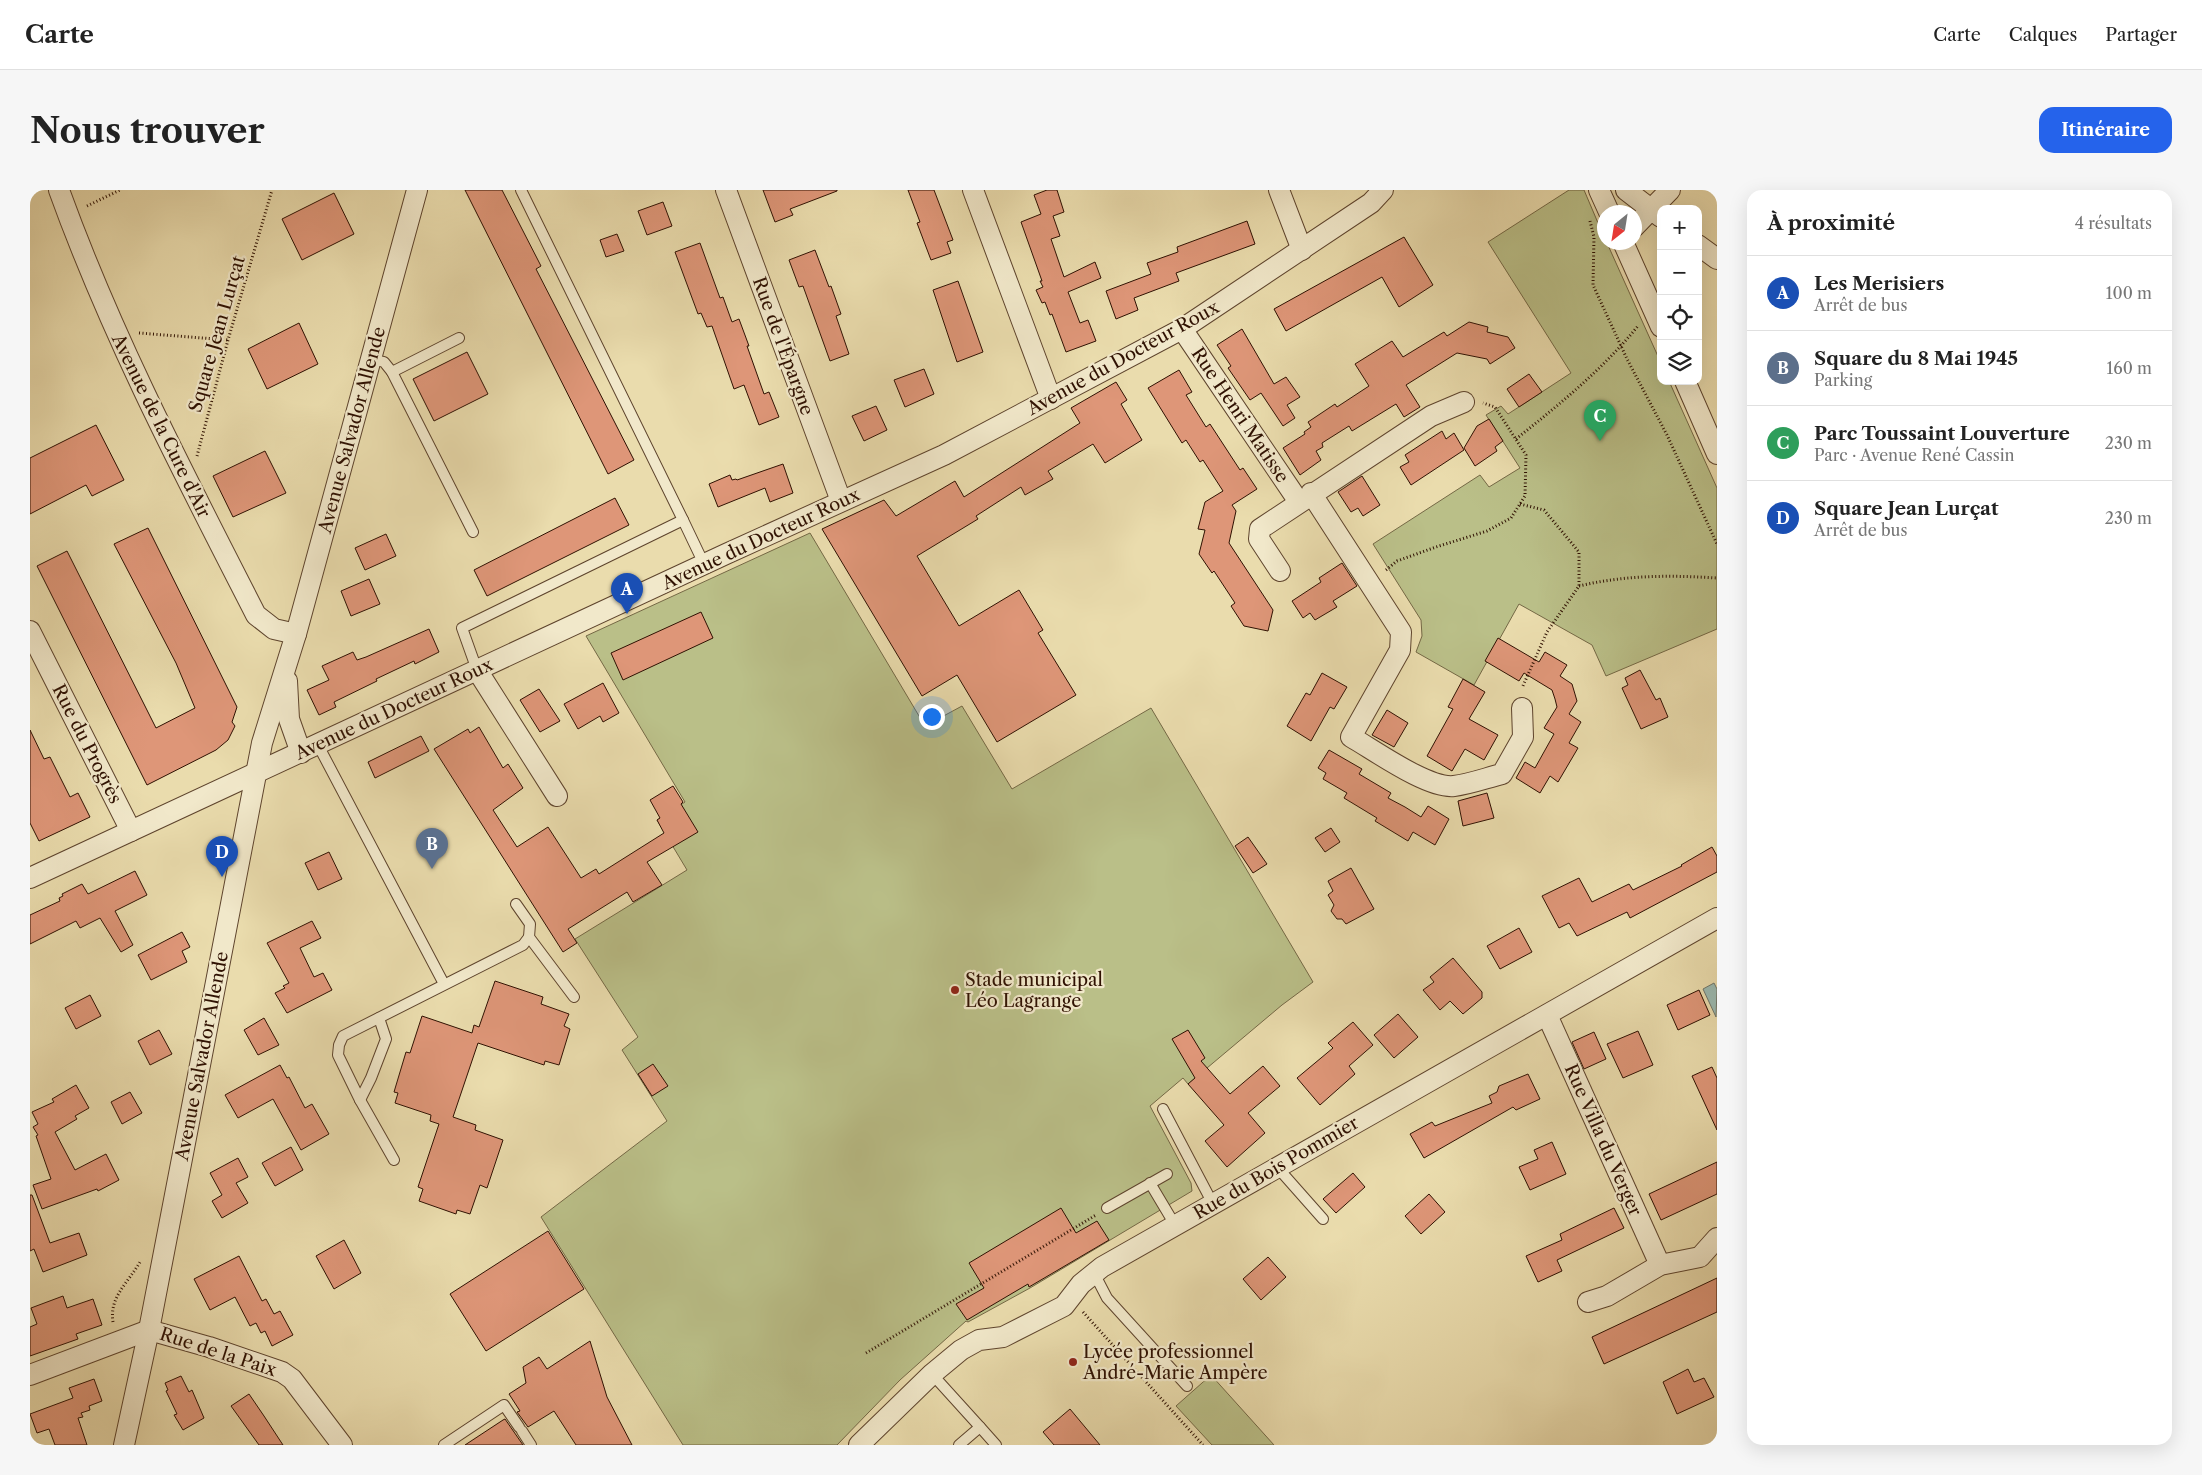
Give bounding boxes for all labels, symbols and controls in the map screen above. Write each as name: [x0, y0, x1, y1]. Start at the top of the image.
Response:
text: Carte: [25, 20, 94, 49]
text: Carte: [1933, 24, 1981, 46]
text: Calques: [2009, 24, 2077, 46]
text: Partager: [2105, 24, 2177, 46]
button: Itinéraire: [2039, 107, 2172, 153]
text: Nous trouver: [30, 109, 265, 152]
north arrow: [1597, 205, 1642, 250]
map controls: [1657, 205, 1702, 385]
button: +: [1657, 205, 1702, 250]
text: À proximité: [1767, 210, 1895, 235]
text: 4 résultats: [2075, 213, 2152, 233]
button: −: [1657, 250, 1702, 295]
street label: Square Jean Lurçat: [184, 253, 250, 415]
text: Les Merisiers: [1814, 272, 1944, 295]
street label: Rue de l'Épargne: [748, 274, 819, 418]
text: A: [1777, 283, 1789, 303]
text: 100 m: [2106, 283, 2152, 303]
button: locate: [1657, 295, 1702, 340]
text: Arrêt de bus: [1814, 295, 1907, 315]
street label: Avenue du Docteur Roux: [1022, 296, 1223, 420]
street label: Avenue Salvador Allende: [314, 324, 390, 536]
street label: Avenue de la Cure d'Air: [107, 330, 215, 522]
button: layers: [1657, 340, 1702, 385]
street label: Rue Henri Matisse: [1187, 343, 1293, 487]
text: Square du 8 Mai 1945: [1814, 347, 2018, 370]
text: B: [1777, 358, 1789, 378]
text: 160 m: [2107, 358, 2152, 378]
text: Parking: [1814, 370, 1872, 390]
pin: C: [1584, 400, 1616, 441]
text: Parc Toussaint Louverture: [1814, 422, 2070, 445]
text: C: [1777, 433, 1789, 453]
text: 230 m: [2105, 433, 2152, 453]
text: Parc · Avenue René Cassin: [1814, 445, 2015, 465]
street label: Avenue du Docteur Roux: [658, 483, 864, 595]
text: Square Jean Lurçat: [1814, 497, 1999, 520]
text: D: [1776, 508, 1790, 528]
text: 230 m: [2105, 508, 2152, 528]
text: Arrêt de bus: [1814, 520, 1907, 540]
pin: A: [611, 573, 643, 614]
street label: Avenue du Docteur Roux: [291, 653, 497, 765]
street label: Rue du Progrès: [47, 681, 127, 807]
your location: [919, 704, 945, 730]
pin: B: [416, 828, 448, 869]
pin: D: [206, 836, 238, 877]
street label: Avenue Salvador Allende: [171, 950, 233, 1163]
place label: Stade municipal Léo Lagrange: [965, 969, 1103, 1012]
marker: Stade municipal Léo Lagrange: [949, 984, 961, 996]
street label: Rue Villa du Verger: [1560, 1061, 1647, 1220]
street label: Rue du Bois Pommier: [1190, 1112, 1363, 1224]
street label: Rue de la Paix: [157, 1323, 280, 1381]
place label: Lycée professionnel André-Marie Ampère: [1082, 1341, 1268, 1384]
marker: Lycée professionnel André-Marie Ampère: [1067, 1356, 1079, 1368]

